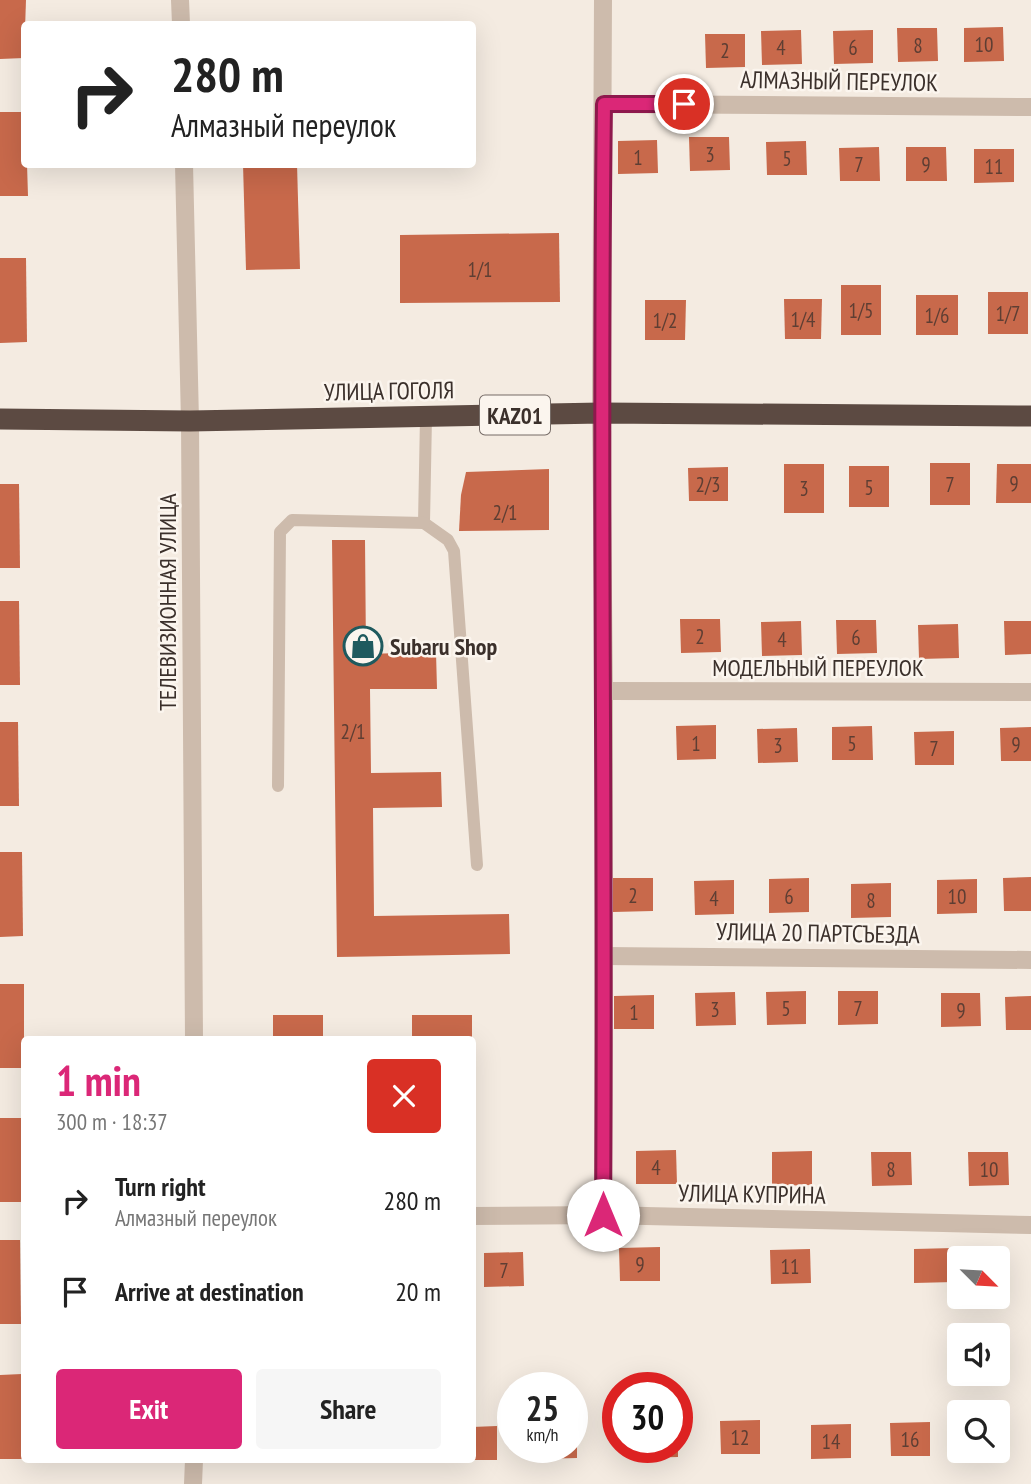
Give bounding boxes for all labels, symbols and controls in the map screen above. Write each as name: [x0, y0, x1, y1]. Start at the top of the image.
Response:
house number: 10: [975, 31, 993, 58]
house number: 8: [913, 32, 923, 59]
house number: 4: [776, 34, 786, 61]
house number: 6: [848, 34, 858, 61]
house number: 2: [720, 37, 730, 64]
text: 280 m: [171, 42, 284, 106]
icon: right: [56, 49, 147, 140]
street label: АЛМАЗНЫЙ ПЕРЕУЛОК: [740, 64, 938, 98]
pin: [654, 74, 714, 134]
icon: arrive: [665, 85, 703, 123]
text: Алмазный переулок: [171, 104, 396, 146]
house number: 3: [705, 141, 715, 168]
house number: 1: [633, 144, 643, 171]
house number: 5: [782, 145, 792, 172]
house number: 7: [854, 151, 864, 178]
house number: 9: [921, 151, 931, 178]
house number: 11: [985, 153, 1003, 180]
house number: 1/1: [467, 256, 493, 283]
house number: 1/5: [848, 297, 874, 324]
house number: 1/7: [995, 300, 1021, 327]
house number: 1/6: [924, 302, 950, 329]
house number: 1/4: [790, 306, 816, 333]
house number: 1/2: [652, 307, 678, 334]
street label: УЛИЦА ГОГОЛЯ: [324, 374, 454, 408]
road number: KАZ01: [480, 396, 550, 434]
house number: 9: [1009, 470, 1019, 497]
house number: 2/3: [695, 471, 721, 498]
house number: 7: [945, 471, 955, 498]
house number: 5: [864, 474, 874, 501]
house number: 3: [799, 475, 809, 502]
street label: ТЕЛЕВИЗИОННАЯ УЛИЦА: [152, 493, 183, 711]
house number: 2/1: [492, 499, 518, 526]
house number: 2: [695, 623, 705, 650]
house number: 6: [851, 624, 861, 651]
shop icon: Subaru Shop: [342, 625, 384, 667]
house number: 4: [777, 626, 787, 653]
place label: Subaru Shop: [390, 631, 497, 662]
street label: МОДЕЛЬНЫЙ ПЕРЕУЛОК: [712, 652, 924, 683]
house number: 2/1: [340, 718, 366, 745]
house number: 1: [691, 730, 701, 757]
house number: 5: [847, 730, 857, 757]
house number: 9: [1011, 731, 1021, 758]
house number: 3: [773, 732, 783, 759]
house number: 7: [929, 735, 939, 762]
house number: 2: [628, 882, 638, 909]
house number: 6: [784, 883, 794, 910]
house number: 10: [948, 883, 966, 910]
house number: 4: [709, 885, 719, 912]
house number: 8: [866, 887, 876, 914]
street label: УЛИЦА 20 ПАРТСЪЕЗДА: [716, 916, 921, 950]
house number: 5: [781, 995, 791, 1022]
house number: 7: [853, 995, 863, 1022]
house number: 3: [710, 996, 720, 1023]
house number: 9: [956, 997, 966, 1024]
house number: 1: [629, 999, 639, 1026]
text: 1 min: [56, 1053, 141, 1108]
button: close: [367, 1059, 441, 1133]
text: 300 m · 18:37: [56, 1107, 168, 1136]
house number: 4: [651, 1154, 661, 1181]
house number: 8: [886, 1156, 896, 1183]
house number: 10: [980, 1156, 998, 1183]
text: Turn right: [115, 1170, 206, 1203]
street label: УЛИЦА КУПРИНА: [678, 1177, 827, 1211]
position arrow: [566, 1178, 640, 1252]
icon: right: [56, 1182, 94, 1220]
text: 280 m: [383, 1184, 441, 1217]
text: Алмазный переулок: [115, 1203, 277, 1232]
north arrow: [947, 1246, 1010, 1309]
map controls: [947, 1246, 1010, 1463]
house number: 9: [635, 1251, 645, 1278]
house number: 11: [781, 1253, 799, 1280]
house number: 7: [499, 1257, 509, 1284]
icon: arrive: [56, 1273, 94, 1311]
text: Arrive at destination: [115, 1275, 304, 1308]
text: 20 m: [395, 1275, 441, 1308]
button: sound: [947, 1323, 1010, 1386]
button: Exit: [56, 1369, 242, 1449]
button: Share: [256, 1369, 441, 1449]
speed limit sign: 30: [602, 1372, 693, 1463]
text: 25: [526, 1385, 559, 1431]
button: search: [947, 1400, 1010, 1463]
text: km/h: [527, 1423, 558, 1446]
house number: 12: [731, 1424, 749, 1451]
house number: 16: [901, 1426, 919, 1453]
house number: 14: [822, 1428, 841, 1455]

